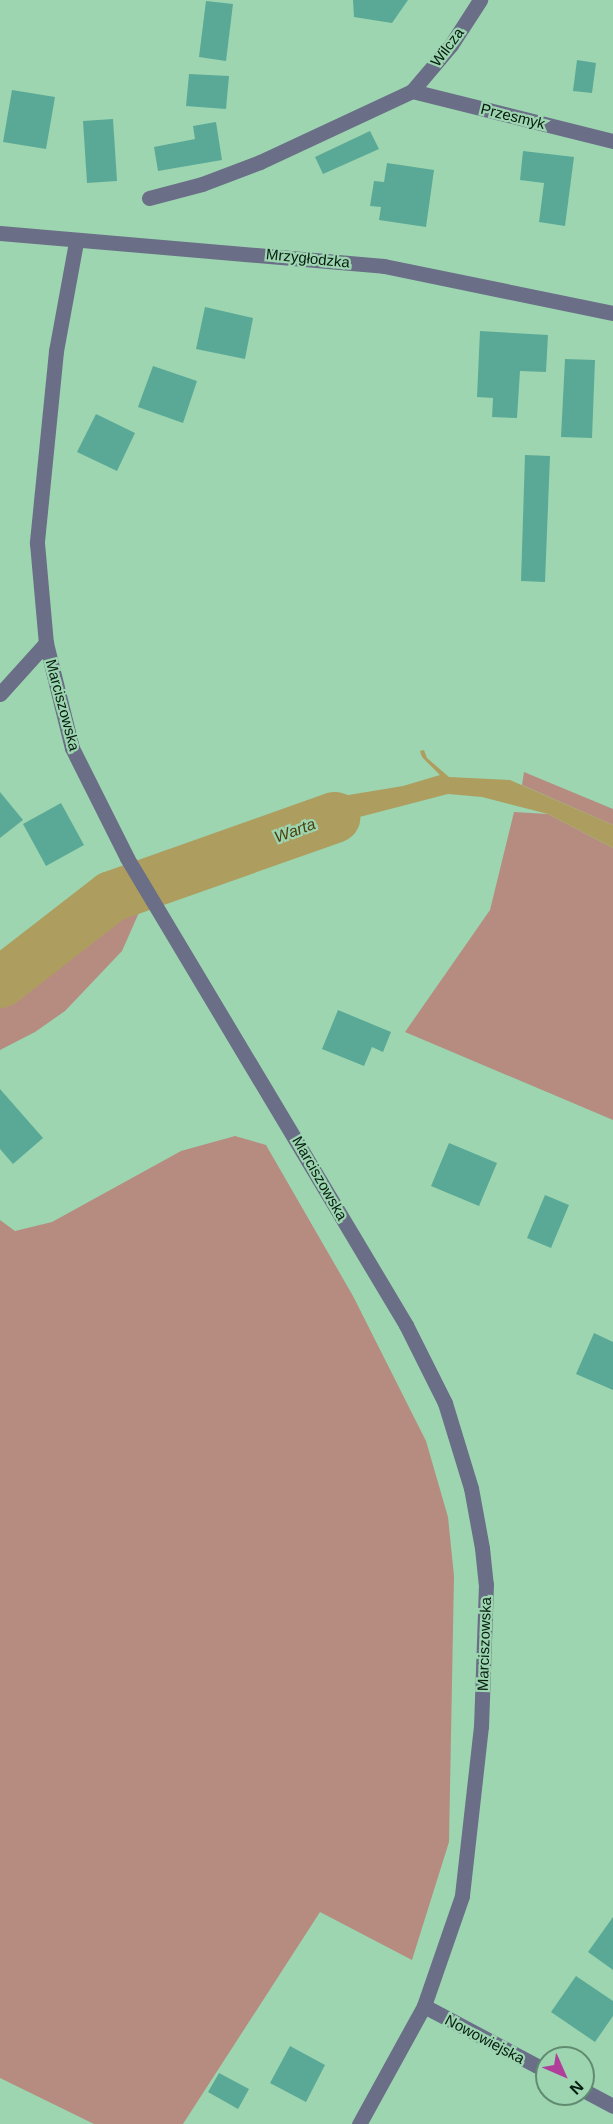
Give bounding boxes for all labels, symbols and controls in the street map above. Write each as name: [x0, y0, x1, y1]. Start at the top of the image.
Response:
street label: Wilcza: [427, 24, 467, 70]
street label: Przesmyk: [479, 99, 547, 133]
street label: Mrzygłodzka: [265, 245, 351, 271]
street label: Marciszowska: [42, 657, 84, 753]
water label: Warta: [272, 815, 318, 847]
street label: Marciszowska: [289, 1133, 351, 1223]
street label: Marciszowska: [473, 1597, 495, 1691]
street label: Nowowiejska: [442, 2011, 528, 2067]
north arrow: [535, 2046, 595, 2106]
text: N: [567, 2078, 587, 2098]

